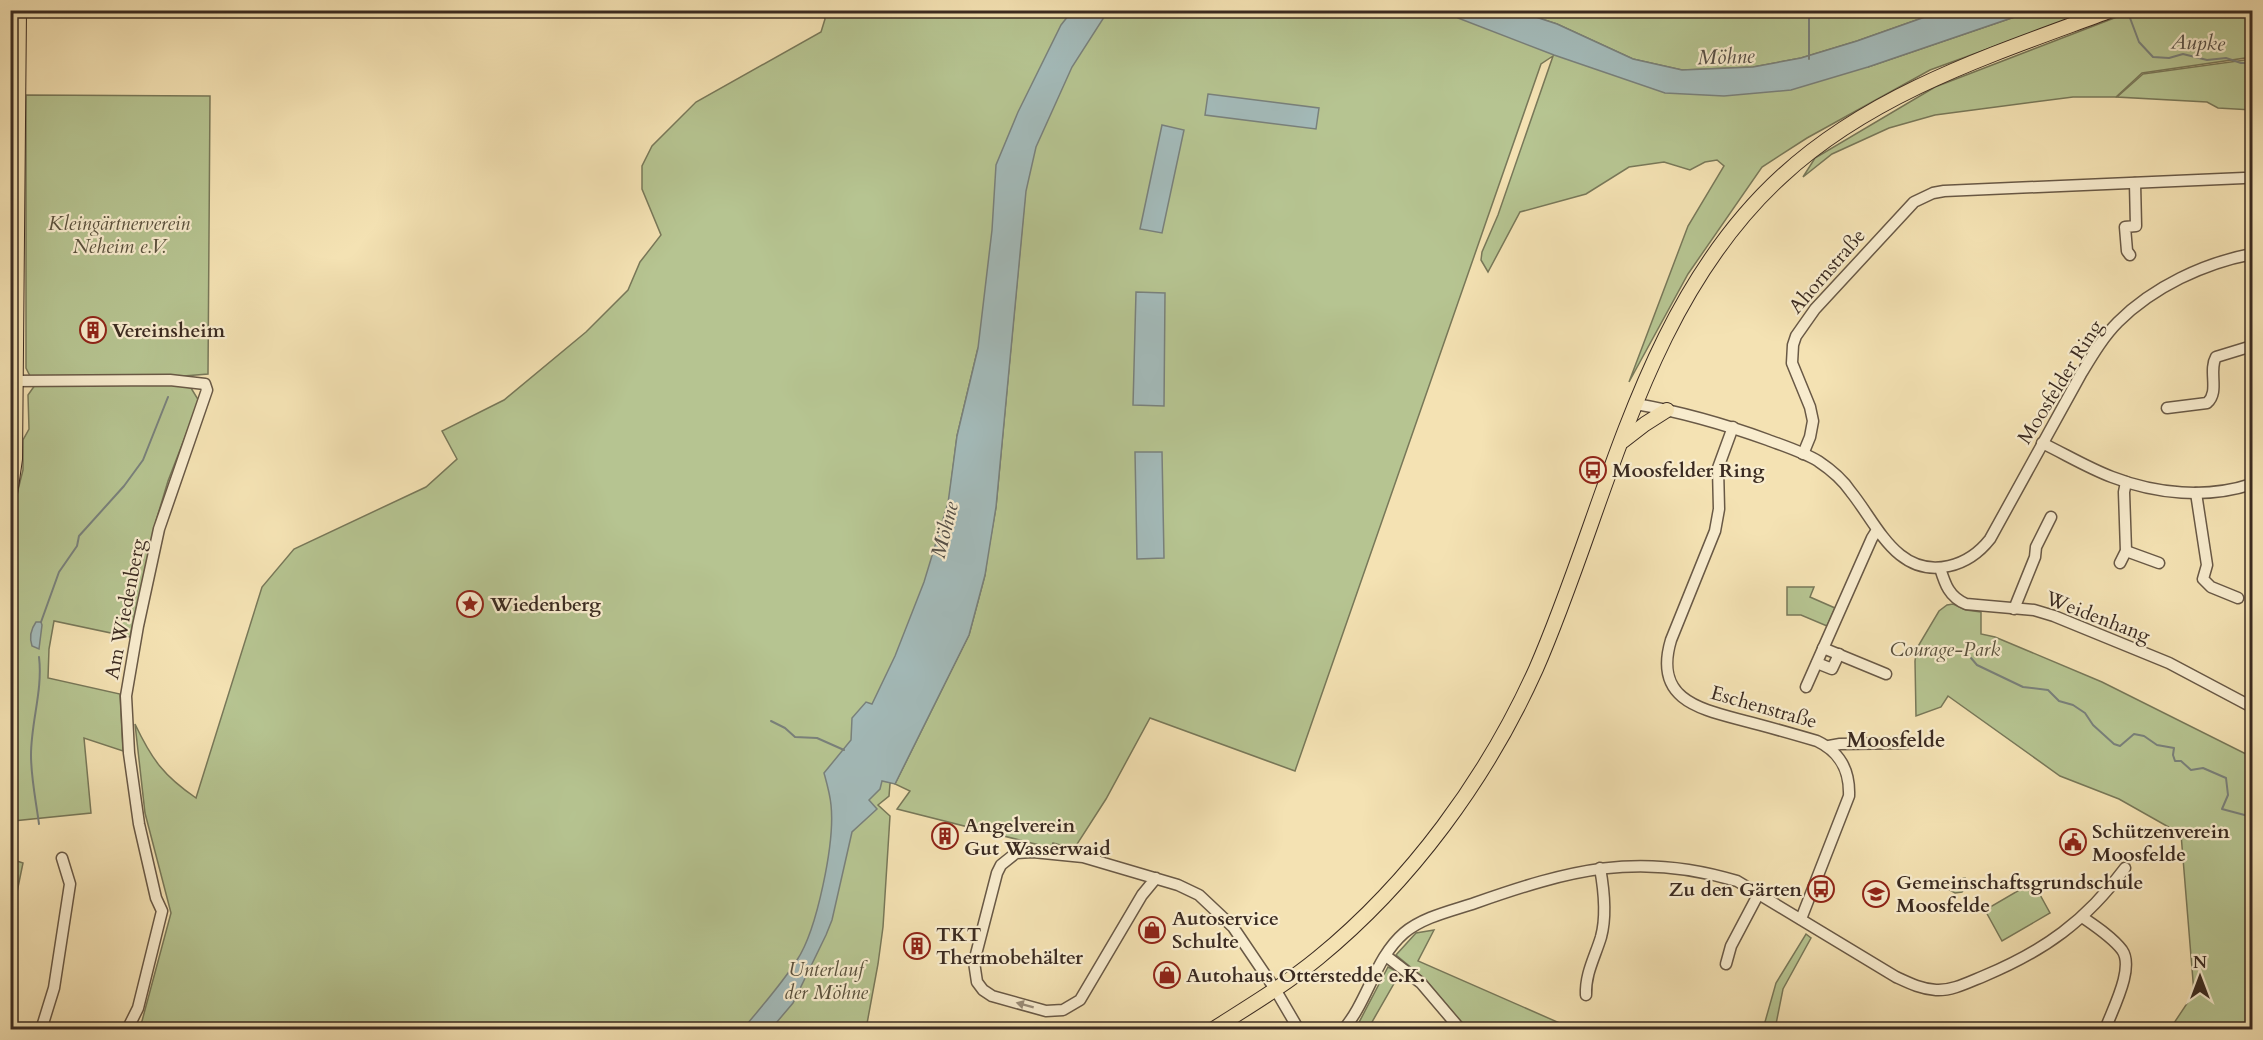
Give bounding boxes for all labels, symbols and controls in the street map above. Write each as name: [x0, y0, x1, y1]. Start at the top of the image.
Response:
water label: Aupke: [2169, 28, 2226, 58]
water label: Möhne: [1697, 41, 1756, 72]
park label: Kleingärtnerverein Neheim e.V.: [48, 210, 190, 260]
street label: Ahornstraße: [1782, 223, 1872, 319]
street label: Moosfelder Ring: [2011, 314, 2109, 449]
building icon: Vereinsheim: [78, 315, 108, 345]
place label: Vereinsheim: [112, 317, 226, 344]
bus stop icon: Moosfelder Ring: [1578, 455, 1608, 485]
place label: Moosfelder Ring: [1612, 457, 1765, 484]
water label: Möhne: [924, 498, 966, 561]
street label: Am Wiedenberg: [98, 536, 152, 682]
street label: Weidenhang: [2041, 584, 2155, 650]
place icon: Wiedenberg: [455, 589, 485, 619]
place label: Wiedenberg: [489, 591, 601, 618]
park label: Courage-Park: [1890, 636, 2000, 663]
street label: Eschenstraße: [1708, 679, 1820, 735]
district label: Moosfelde: [1847, 726, 1945, 755]
place label: Angelverein Gut Wasserwaid: [964, 812, 1111, 862]
place label: Schützenverein Moosfelde: [2092, 818, 2230, 868]
building icon: Angelverein Gut Wasserwaid: [930, 821, 960, 851]
public building icon: Schützenverein Moosfelde: [2058, 827, 2088, 857]
place label: Gemeinschaftsgrundschule Moosfelde: [1896, 869, 2143, 919]
bus stop icon: Zu den Gärten: [1806, 874, 1836, 904]
place label: Zu den Gärten: [1668, 876, 1802, 903]
school or university icon: Gemeinschaftsgrundschule Moosfelde: [1861, 879, 1891, 909]
place label: Autoservice Schulte: [1172, 905, 1279, 955]
shop icon: Autoservice Schulte: [1137, 915, 1167, 945]
place label: TKT Thermobehälter: [936, 921, 1084, 971]
building icon: TKT Thermobehälter: [902, 931, 932, 961]
north arrow: [2170, 947, 2230, 1007]
text: N: [2193, 952, 2207, 974]
park label: Unterlauf der Möhne: [784, 956, 868, 1006]
shop icon: Autohaus Otterstedde e.K.: [1152, 960, 1182, 990]
place label: Autohaus Otterstedde e.K.: [1186, 962, 1425, 989]
one-way arrow: [1016, 1000, 1035, 1010]

